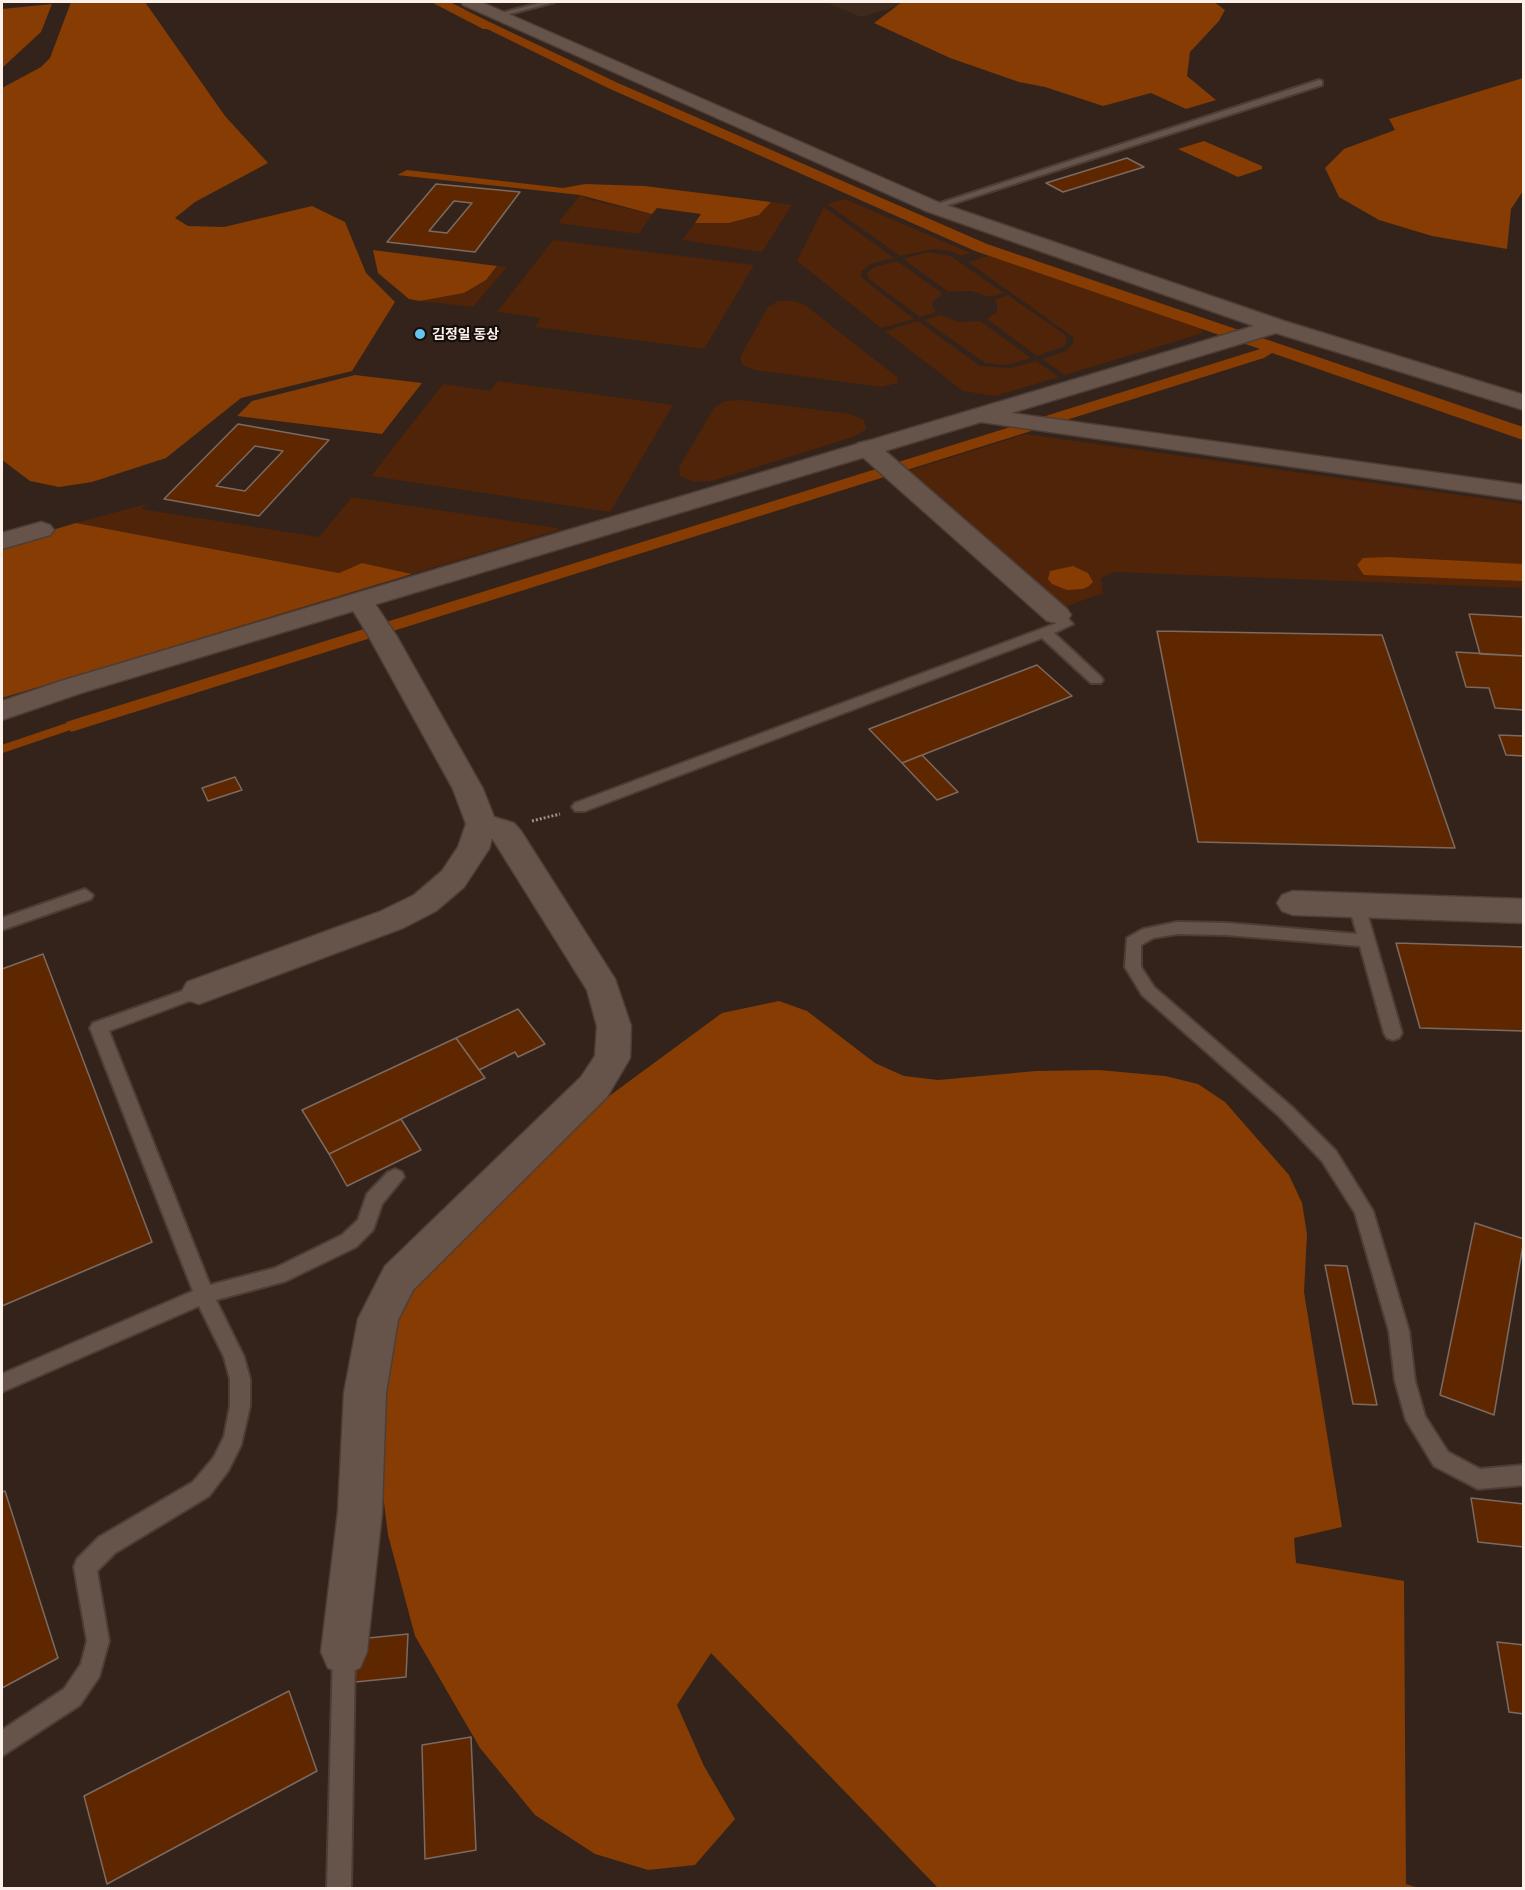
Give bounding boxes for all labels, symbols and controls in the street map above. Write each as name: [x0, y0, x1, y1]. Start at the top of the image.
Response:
place label: 김정일 동상: [432, 326, 499, 342]
marker: 김정일 동상: [413, 327, 427, 341]

